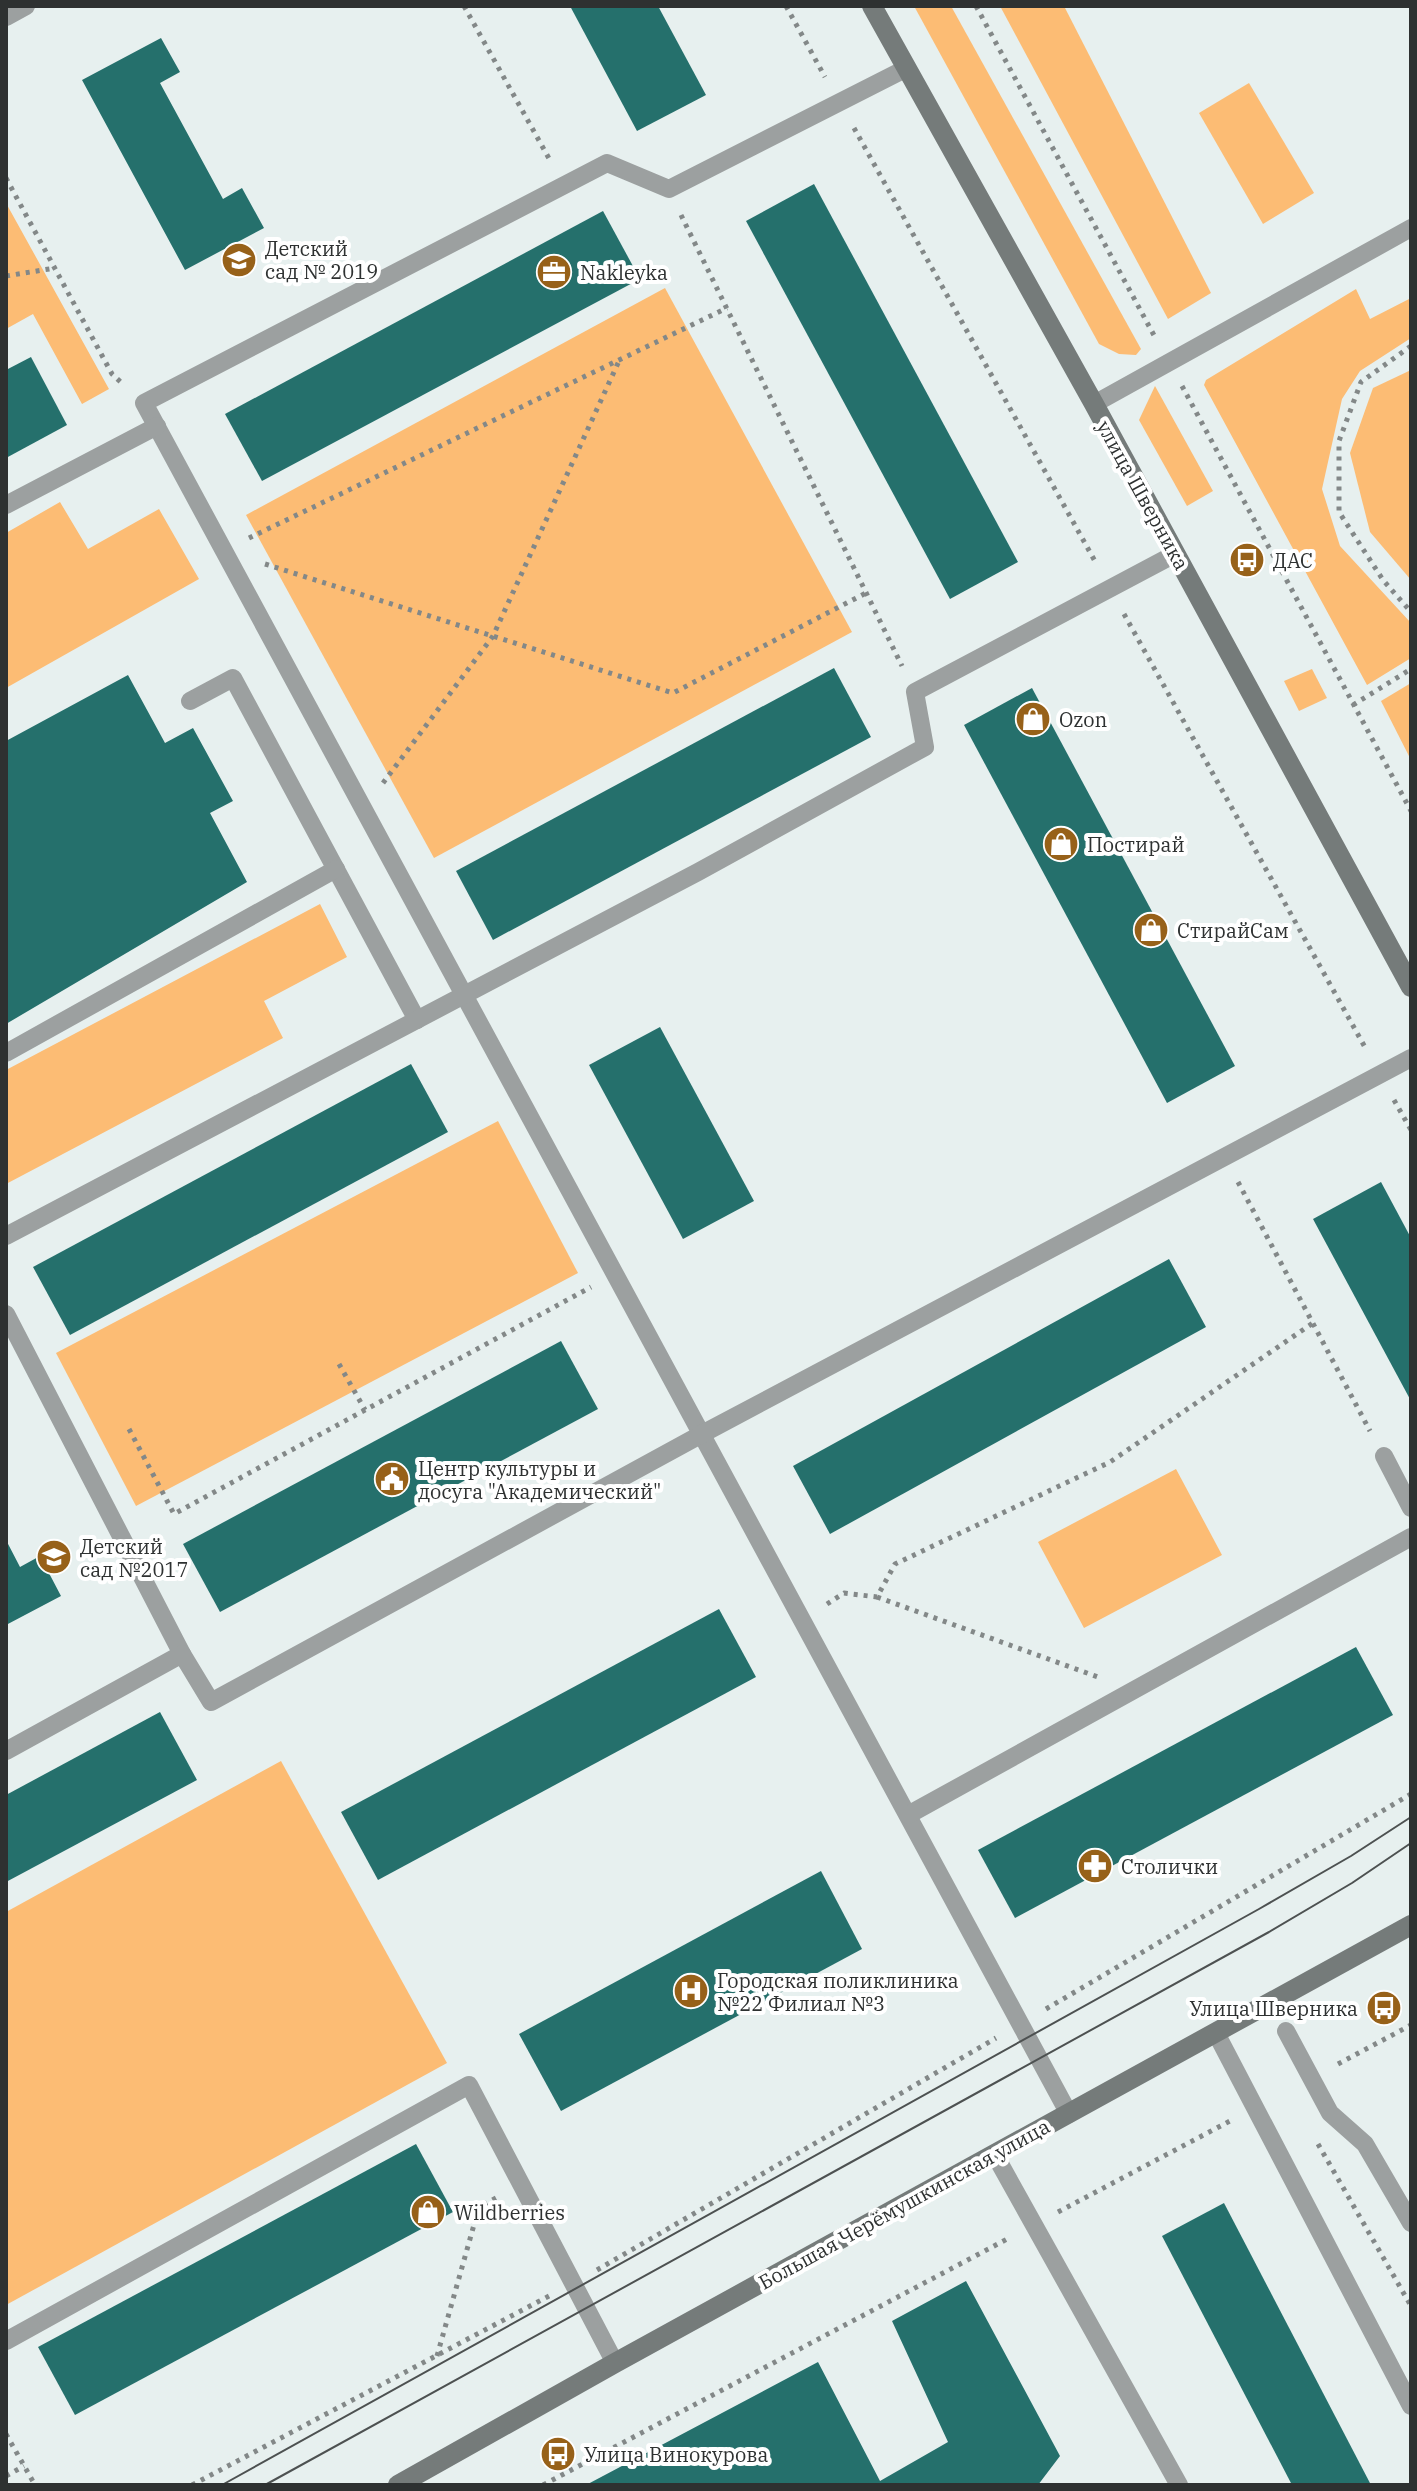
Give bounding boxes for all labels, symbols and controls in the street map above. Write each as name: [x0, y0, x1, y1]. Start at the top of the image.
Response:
place label: Детский сад № 2019: [265, 235, 378, 285]
school or university icon: Детский сад № 2019: [220, 241, 258, 279]
office icon: Nakleyka: [535, 253, 573, 291]
place label: Nakleyka: [580, 259, 668, 286]
street label: улица Шверника: [1091, 415, 1195, 575]
bus stop icon: ДАС: [1228, 541, 1266, 579]
place label: ДАС: [1273, 547, 1313, 574]
shop icon: Ozon: [1014, 700, 1052, 738]
place label: Ozon: [1059, 706, 1108, 733]
shop icon: Постирай: [1042, 825, 1080, 863]
place label: Постирай: [1087, 831, 1185, 858]
shop icon: СтирайСам: [1132, 911, 1170, 949]
place label: СтирайСам: [1177, 917, 1289, 944]
place label: Центр культуры и досуга "Академический": [418, 1455, 661, 1505]
public building icon: Центр культуры и досуга "Академический": [373, 1460, 411, 1498]
place label: Детский сад №2017: [80, 1533, 189, 1583]
school or university icon: Детский сад №2017: [35, 1538, 73, 1576]
pharmacy icon: Столички: [1076, 1847, 1114, 1885]
place label: Столички: [1121, 1853, 1218, 1880]
place label: Городская поликлиника №22 Филиал №3: [717, 1967, 959, 2017]
hospital icon: Городская поликлиника №22 Филиал №3: [672, 1972, 710, 2010]
bus stop icon: Улица Шверника: [1365, 1989, 1403, 2027]
place label: Улица Шверника: [1190, 1995, 1358, 2022]
street label: Большая Черёмушкинская улица: [754, 2112, 1054, 2296]
shop icon: Wildberries: [409, 2193, 447, 2231]
place label: Wildberries: [454, 2199, 565, 2226]
bus stop icon: Улица Винокурова: [539, 2435, 577, 2473]
place label: Улица Винокурова: [584, 2441, 769, 2468]

